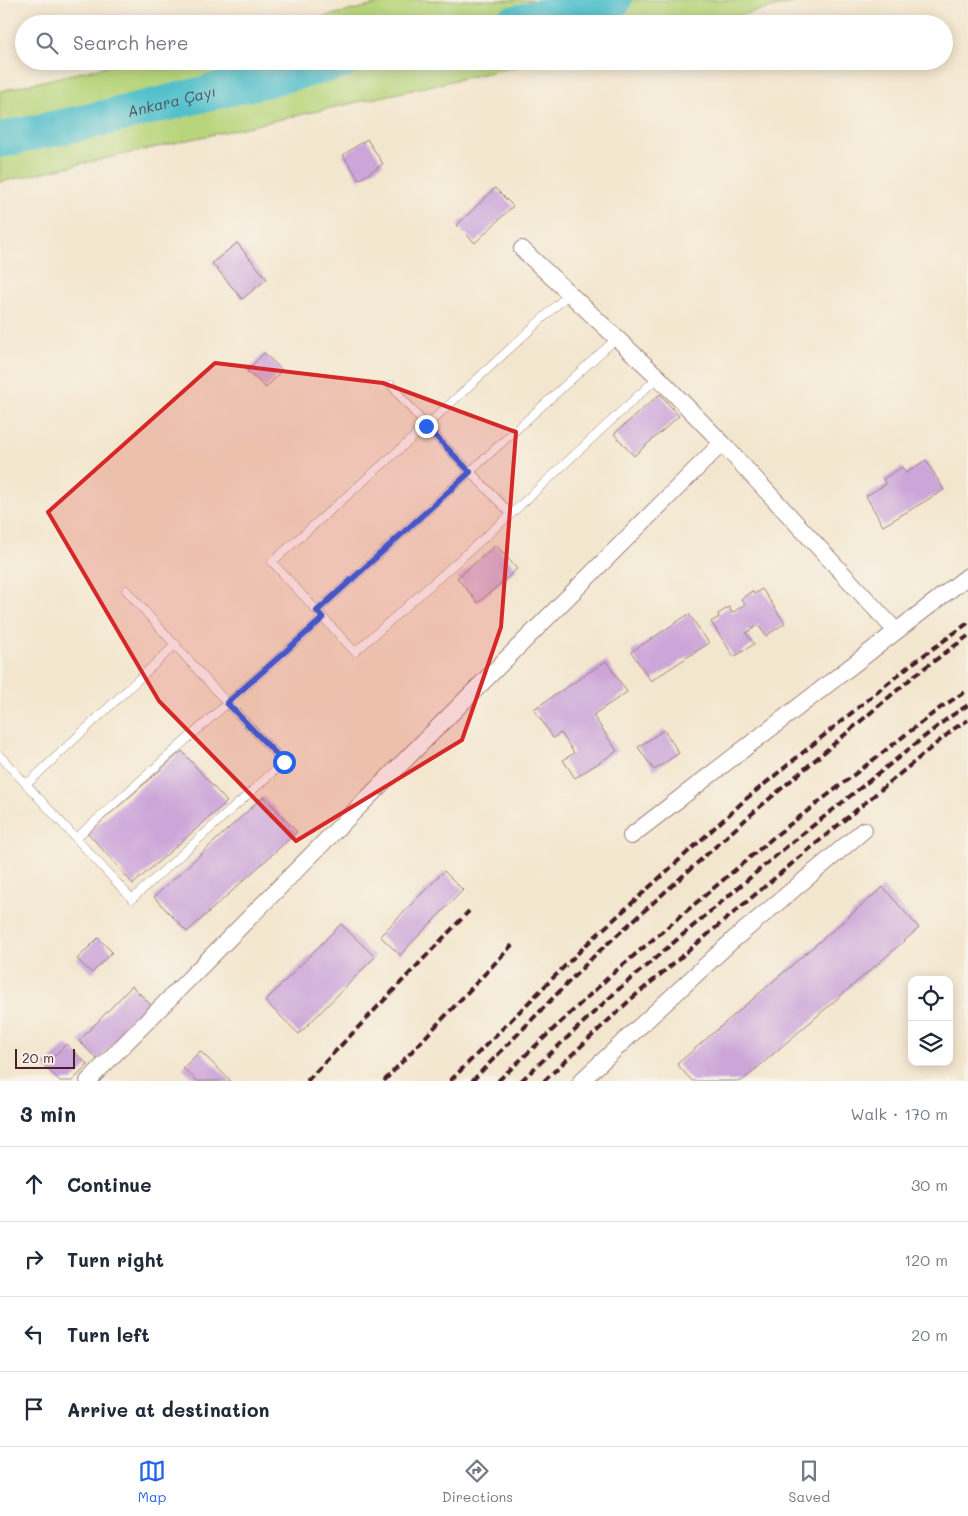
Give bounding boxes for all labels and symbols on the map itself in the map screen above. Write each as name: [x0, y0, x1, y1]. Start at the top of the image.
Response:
water label: Ankara Çayı: [125, 81, 218, 121]
route end: [415, 415, 438, 438]
route start: [273, 751, 296, 774]
scale bar: [15, 1046, 75, 1069]

